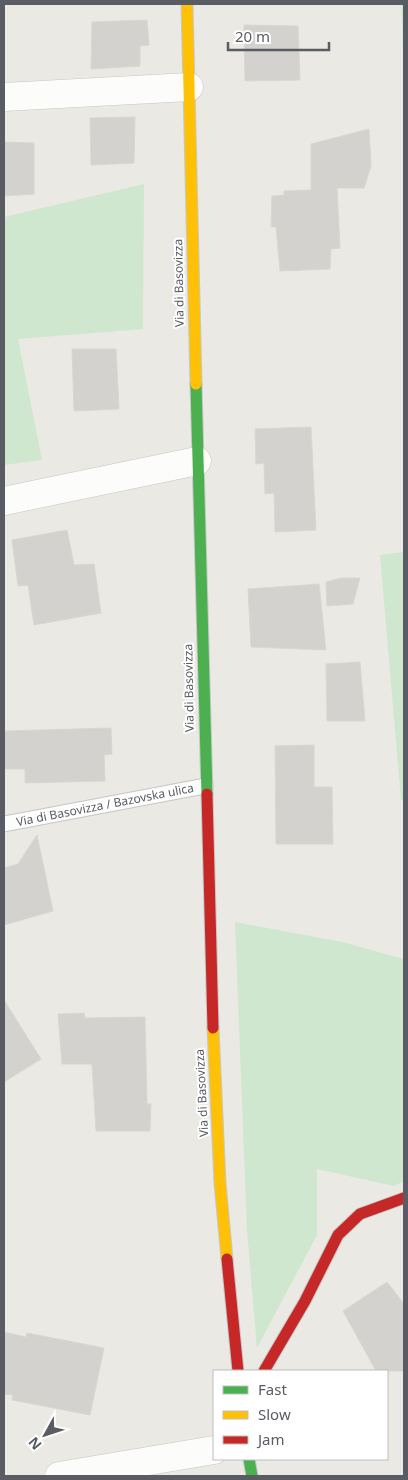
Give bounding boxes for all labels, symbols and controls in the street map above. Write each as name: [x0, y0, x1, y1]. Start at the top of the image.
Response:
scale bar: [228, 20, 329, 52]
text: 20 m: [235, 26, 270, 46]
street label: Via di Basovizza: [169, 239, 188, 327]
street label: Via di Basovizza: [179, 644, 198, 732]
street label: Via di Basovizza / Bazovska ulica: [15, 779, 195, 830]
street label: Via di Basovizza: [191, 1049, 212, 1138]
legend: [213, 1370, 388, 1460]
text: Fast: [258, 1379, 287, 1399]
text: Slow: [258, 1404, 291, 1424]
north arrow: [20, 1410, 70, 1460]
text: Jam: [256, 1429, 285, 1449]
text: N: [24, 1433, 46, 1454]

